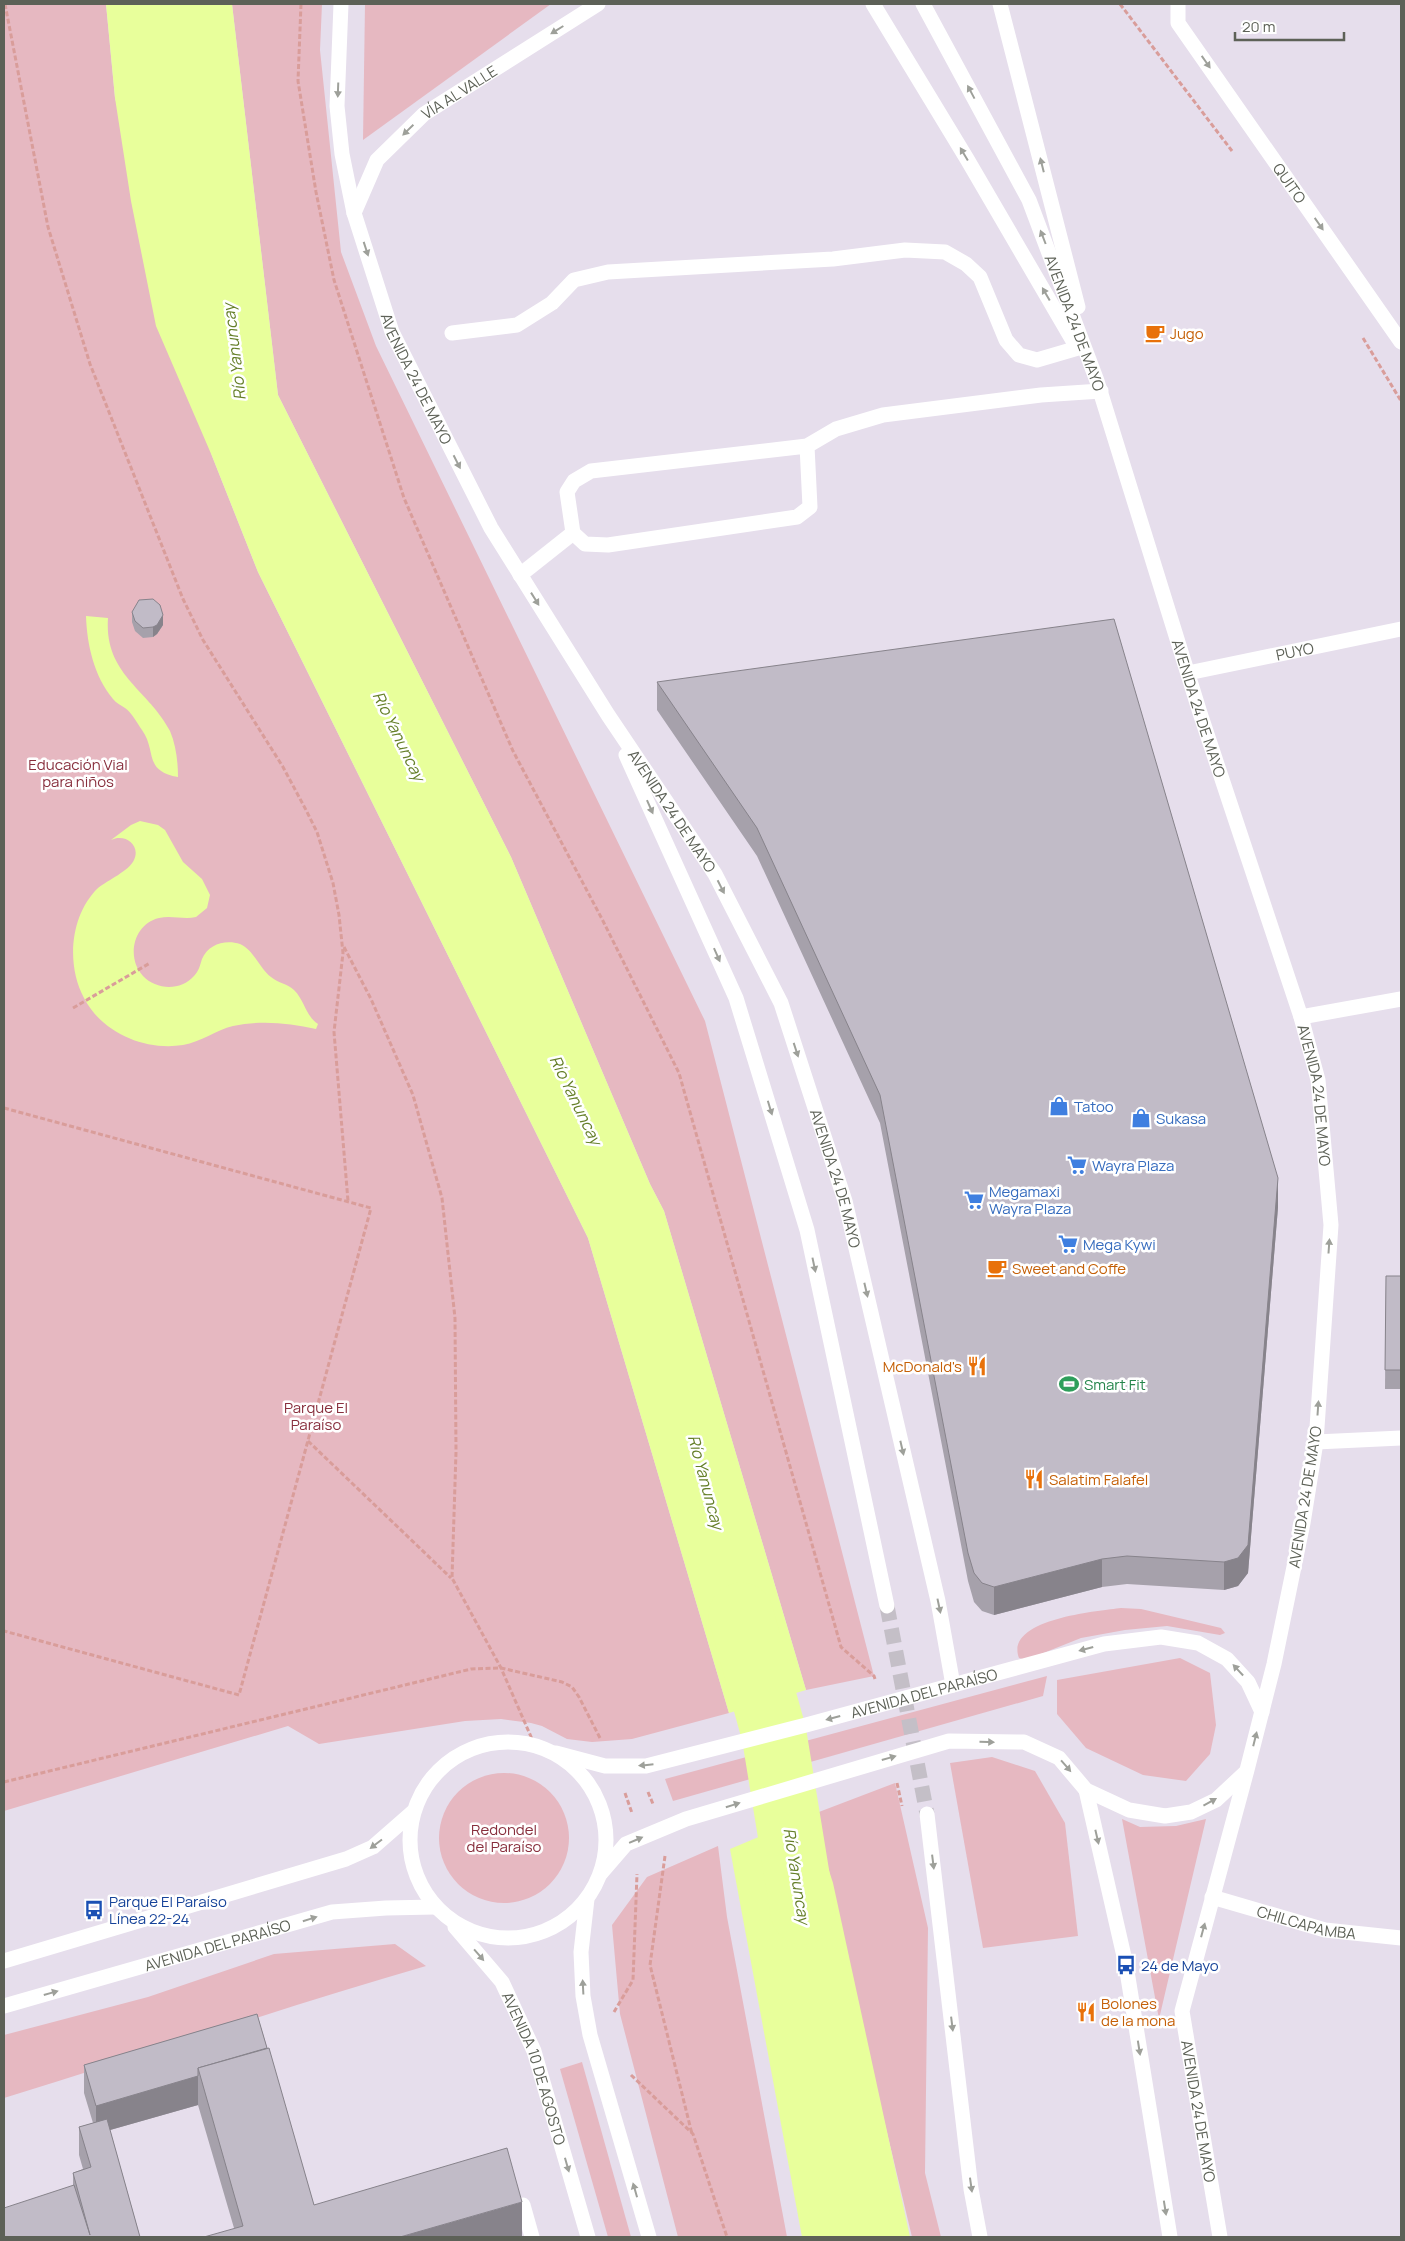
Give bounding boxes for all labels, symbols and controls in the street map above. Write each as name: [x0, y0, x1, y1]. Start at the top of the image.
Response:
scale bar: [1235, 10, 1344, 42]
text: 20 m: [1242, 16, 1275, 37]
one-way arrow: [551, 25, 564, 35]
one-way arrow: [1201, 56, 1211, 69]
street label: VÍA AL VALLE: [417, 60, 501, 124]
one-way arrow: [334, 82, 342, 98]
one-way arrow: [967, 85, 975, 99]
one-way arrow: [402, 124, 414, 136]
one-way arrow: [959, 147, 969, 160]
one-way arrow: [1037, 157, 1045, 172]
street label: QUITO: [1268, 158, 1311, 207]
one-way arrow: [1314, 217, 1324, 231]
one-way arrow: [1039, 230, 1046, 245]
one-way arrow: [362, 242, 370, 257]
street label: AVENIDA 24 DE MAYO: [1040, 252, 1110, 393]
one-way arrow: [1042, 286, 1050, 301]
water label: Río Yanuncay: [217, 300, 251, 402]
street label: AVENIDA 24 DE MAYO: [376, 310, 458, 448]
cafe icon: Jugo: [1144, 322, 1166, 344]
place label: Jugo: [1170, 323, 1204, 344]
one-way arrow: [454, 455, 462, 469]
one-way arrow: [530, 592, 539, 605]
street label: AVENIDA 24 DE MAYO: [1167, 637, 1231, 780]
street label: PUYO: [1274, 637, 1316, 665]
water label: Río Yanuncay: [368, 688, 431, 787]
street label: AVENIDA 24 DE MAYO: [624, 745, 721, 876]
park label: Educación Vial para niños: [28, 754, 128, 792]
one-way arrow: [646, 800, 654, 814]
one-way arrow: [717, 880, 725, 894]
one-way arrow: [713, 948, 721, 962]
street label: AVENIDA 24 DE MAYO: [1293, 1022, 1336, 1167]
one-way arrow: [792, 1042, 800, 1057]
water label: Río Yanuncay: [545, 1052, 608, 1151]
shop icon: Tatoo: [1048, 1095, 1070, 1117]
place label: Tatoo: [1074, 1096, 1114, 1117]
one-way arrow: [766, 1101, 774, 1116]
street label: AVENIDA 24 DE MAYO: [805, 1106, 866, 1250]
shop icon: Sukasa: [1130, 1107, 1152, 1129]
place label: Sukasa: [1156, 1108, 1206, 1129]
supermarket icon: Wayra Plaza: [1066, 1154, 1088, 1176]
place label: Wayra Plaza: [1092, 1155, 1174, 1176]
place label: Megamaxi Wayra Plaza: [989, 1181, 1071, 1219]
supermarket icon: Megamaxi Wayra Plaza: [963, 1189, 985, 1211]
supermarket icon: Mega Kywi: [1057, 1233, 1079, 1255]
place label: Mega Kywi: [1083, 1234, 1156, 1255]
one-way arrow: [1325, 1238, 1333, 1254]
one-way arrow: [811, 1257, 819, 1273]
cafe icon: Sweet and Coffe: [986, 1257, 1008, 1279]
place label: Sweet and Coffe: [1012, 1258, 1126, 1279]
one-way arrow: [862, 1282, 870, 1297]
restaurant icon: McDonald's: [966, 1355, 988, 1377]
place label: McDonald's: [883, 1356, 962, 1377]
sports icon: Smart Fit: [1058, 1373, 1080, 1395]
place label: Smart Fit: [1084, 1374, 1146, 1395]
park label: Parque El Paraíso: [284, 1397, 348, 1435]
one-way arrow: [1314, 1400, 1322, 1416]
street label: AVENIDA 24 DE MAYO: [1283, 1424, 1327, 1570]
water label: Río Yanuncay: [683, 1432, 730, 1534]
one-way arrow: [898, 1440, 906, 1455]
restaurant icon: Salatim Falafel: [1023, 1468, 1045, 1490]
place label: Salatim Falafel: [1049, 1469, 1148, 1490]
one-way arrow: [935, 1599, 943, 1614]
one-way arrow: [1078, 1646, 1093, 1654]
street label: AVENIDA DEL PARAÍSO: [848, 1663, 1000, 1723]
one-way arrow: [1232, 1665, 1244, 1677]
one-way arrow: [825, 1715, 840, 1723]
one-way arrow: [1251, 1732, 1259, 1747]
one-way arrow: [979, 1738, 995, 1746]
one-way arrow: [881, 1754, 896, 1762]
one-way arrow: [1060, 1760, 1072, 1772]
one-way arrow: [638, 1761, 654, 1769]
one-way arrow: [1203, 1798, 1218, 1806]
one-way arrow: [726, 1800, 741, 1808]
park label: Redondel del Paraíso: [467, 1819, 542, 1857]
water label: Río Yanuncay: [779, 1826, 816, 1928]
one-way arrow: [1093, 1830, 1101, 1845]
one-way arrow: [628, 1836, 643, 1844]
one-way arrow: [370, 1838, 383, 1849]
one-way arrow: [929, 1855, 937, 1871]
place label: Parque El Paraíso Línea 22-24: [109, 1891, 227, 1929]
bus stop icon: Parque El Paraíso Línea 22-24: [83, 1899, 105, 1921]
street label: CHILCAPAMBA: [1255, 1900, 1357, 1944]
street label: AVENIDA DEL PARAÍSO: [142, 1914, 293, 1976]
one-way arrow: [302, 1914, 317, 1922]
one-way arrow: [1199, 1922, 1207, 1937]
one-way arrow: [473, 1949, 485, 1961]
bus stop icon: 24 de Mayo: [1115, 1954, 1137, 1976]
place label: 24 de Mayo: [1141, 1955, 1219, 1976]
one-way arrow: [578, 1979, 586, 1995]
street label: AVENIDA 10 DE AGOSTO: [497, 1988, 571, 2148]
one-way arrow: [43, 1989, 58, 1997]
place label: Bolones de la mona: [1101, 1993, 1175, 2031]
restaurant icon: Bolones de la mona: [1075, 2001, 1097, 2023]
one-way arrow: [948, 2016, 956, 2032]
street label: AVENIDA 24 DE MAYO: [1177, 2039, 1221, 2184]
one-way arrow: [1135, 2040, 1143, 2056]
one-way arrow: [564, 2158, 572, 2173]
one-way arrow: [967, 2178, 975, 2194]
one-way arrow: [631, 2183, 639, 2198]
one-way arrow: [1161, 2201, 1169, 2217]

